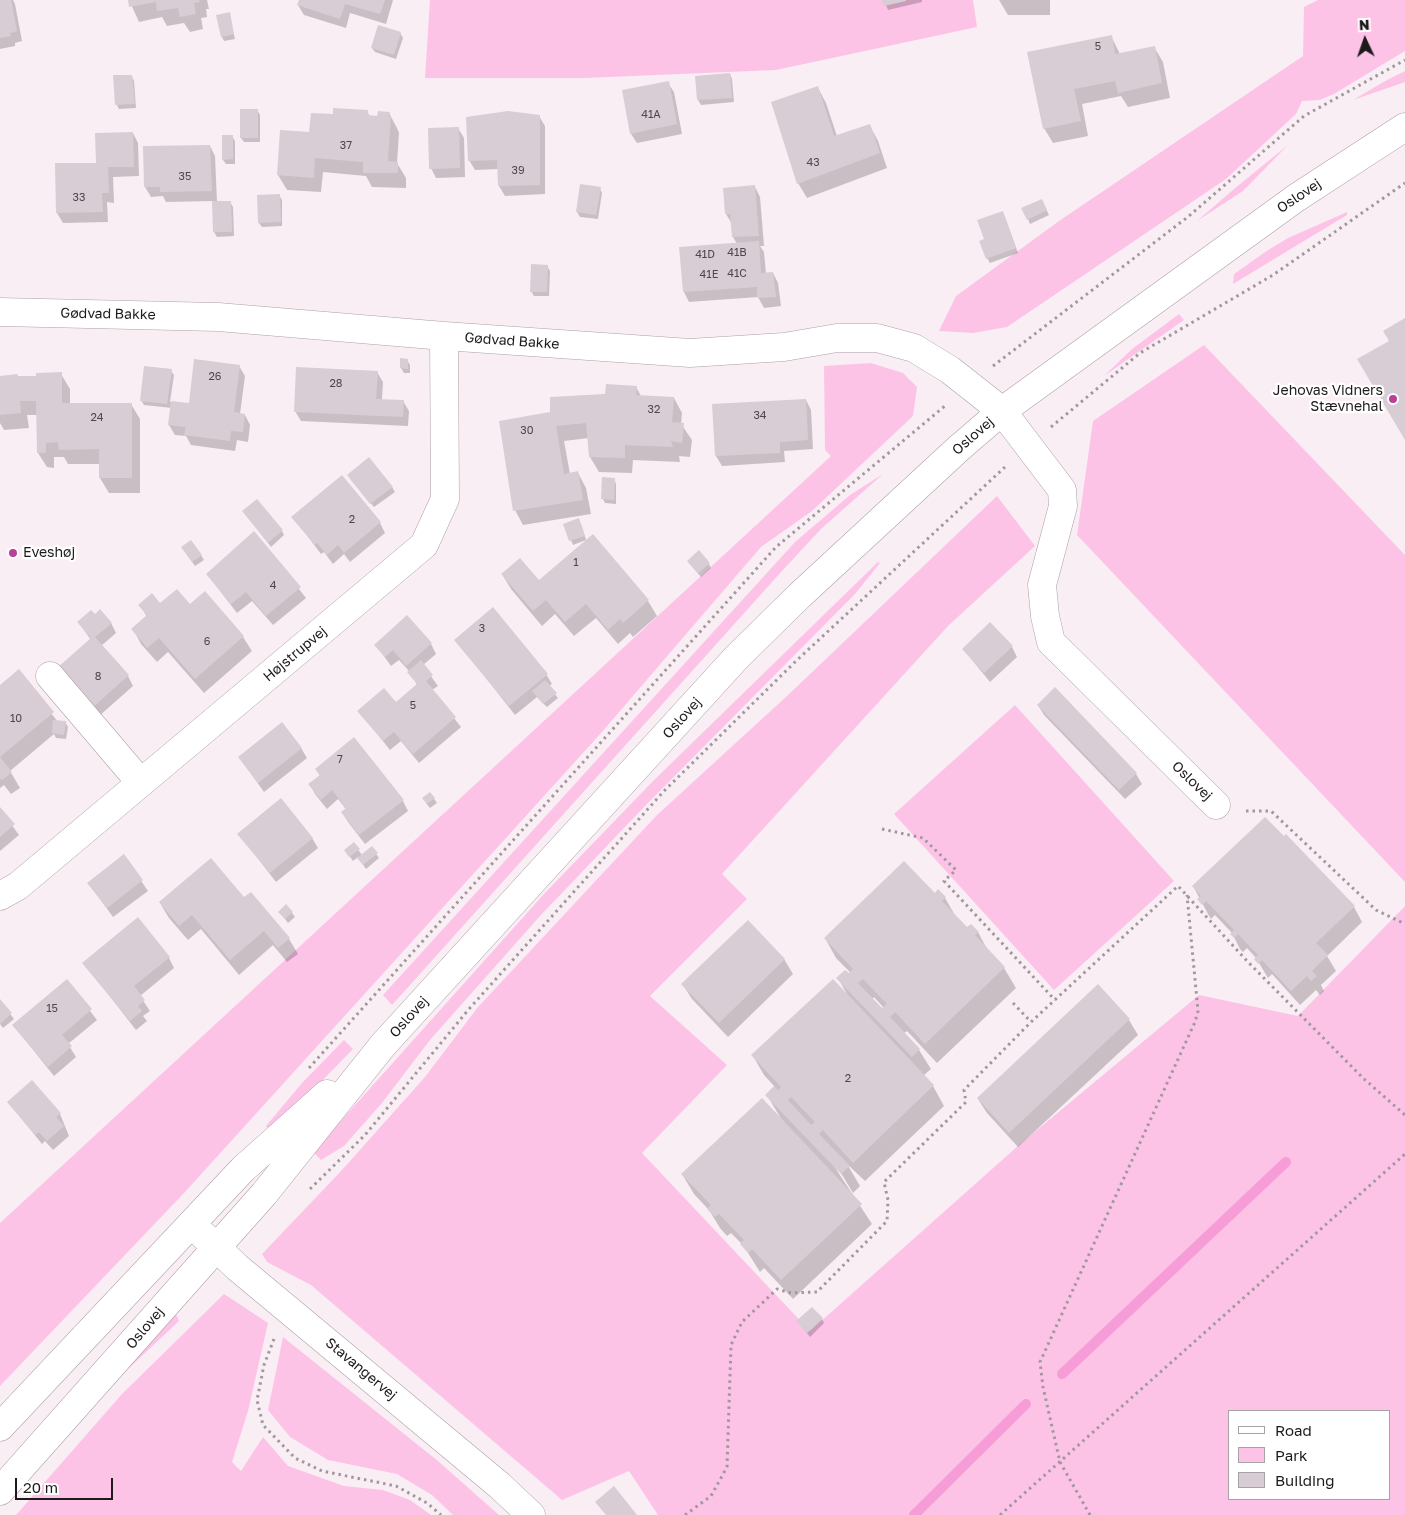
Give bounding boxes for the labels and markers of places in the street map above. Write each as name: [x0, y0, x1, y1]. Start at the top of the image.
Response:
place label: Jehovas Vidners Stævnehal: [1273, 383, 1383, 416]
marker: Jehovas Vidners Stævnehal: [1387, 393, 1399, 405]
place label: Eveshøj: [23, 545, 75, 561]
marker: Eveshøj: [7, 547, 19, 559]

